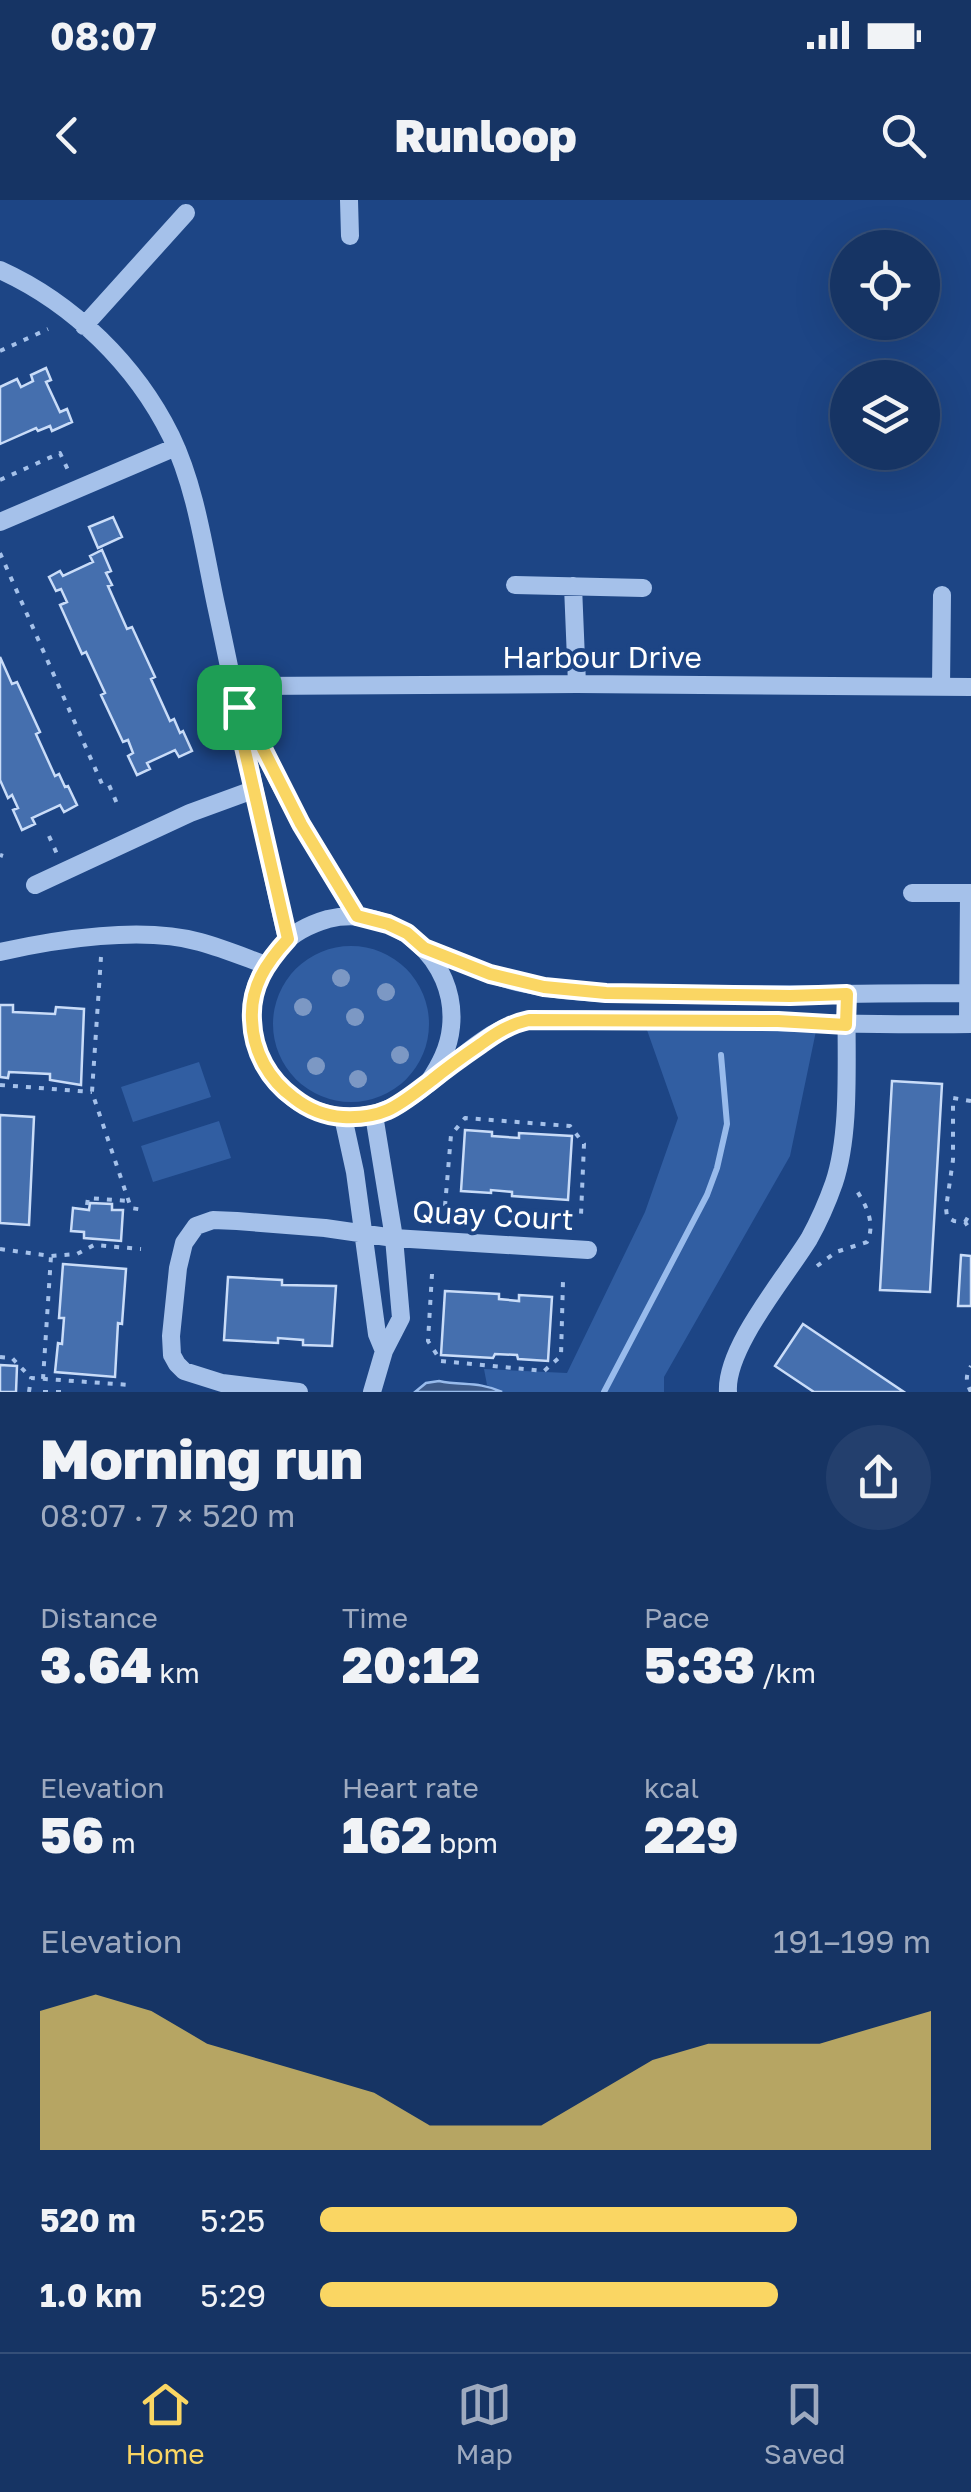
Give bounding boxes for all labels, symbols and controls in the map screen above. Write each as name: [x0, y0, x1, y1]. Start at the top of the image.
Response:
text: 08:07: [50, 13, 157, 58]
icon: back: [40, 108, 95, 163]
text: Runloop: [394, 108, 577, 162]
icon: search: [876, 108, 931, 163]
map controls: [830, 230, 940, 470]
button: locate: [830, 230, 940, 340]
button: layers: [830, 360, 940, 470]
street label: Harbour Drive: [502, 639, 702, 675]
pin: [197, 665, 282, 750]
icon: arrive: [212, 680, 267, 735]
street label: Quay Court: [411, 1193, 575, 1237]
text: Morning run: [40, 1425, 363, 1491]
button: share: [826, 1425, 931, 1530]
text: 08:07 · 7 × 520 m: [40, 1496, 295, 1534]
text: Distance: [40, 1601, 158, 1634]
text: Time: [342, 1601, 408, 1634]
text: Pace: [644, 1601, 709, 1634]
text: 3.64: [40, 1634, 152, 1694]
text: 20:12: [342, 1634, 480, 1694]
text: 5:33: [644, 1634, 755, 1694]
text: km: [152, 1656, 200, 1689]
text: /km: [755, 1656, 816, 1689]
text: Elevation: [40, 1771, 165, 1804]
text: Heart rate: [342, 1771, 479, 1804]
text: kcal: [644, 1771, 699, 1804]
text: 56: [40, 1804, 104, 1864]
text: 162: [342, 1804, 432, 1864]
text: 229: [644, 1804, 739, 1864]
text: m: [104, 1826, 136, 1859]
text: bpm: [432, 1826, 498, 1859]
text: Elevation: [40, 1922, 182, 1960]
text: 191–199 m: [773, 1922, 931, 1960]
text: 520 m: [40, 2201, 136, 2239]
text: 5:25: [200, 2201, 265, 2239]
text: 1.0 km: [40, 2276, 142, 2314]
text: 5:29: [200, 2276, 266, 2314]
tab: Home: [126, 2377, 205, 2470]
tab: Map: [456, 2377, 513, 2470]
tab: Saved: [764, 2377, 846, 2470]

